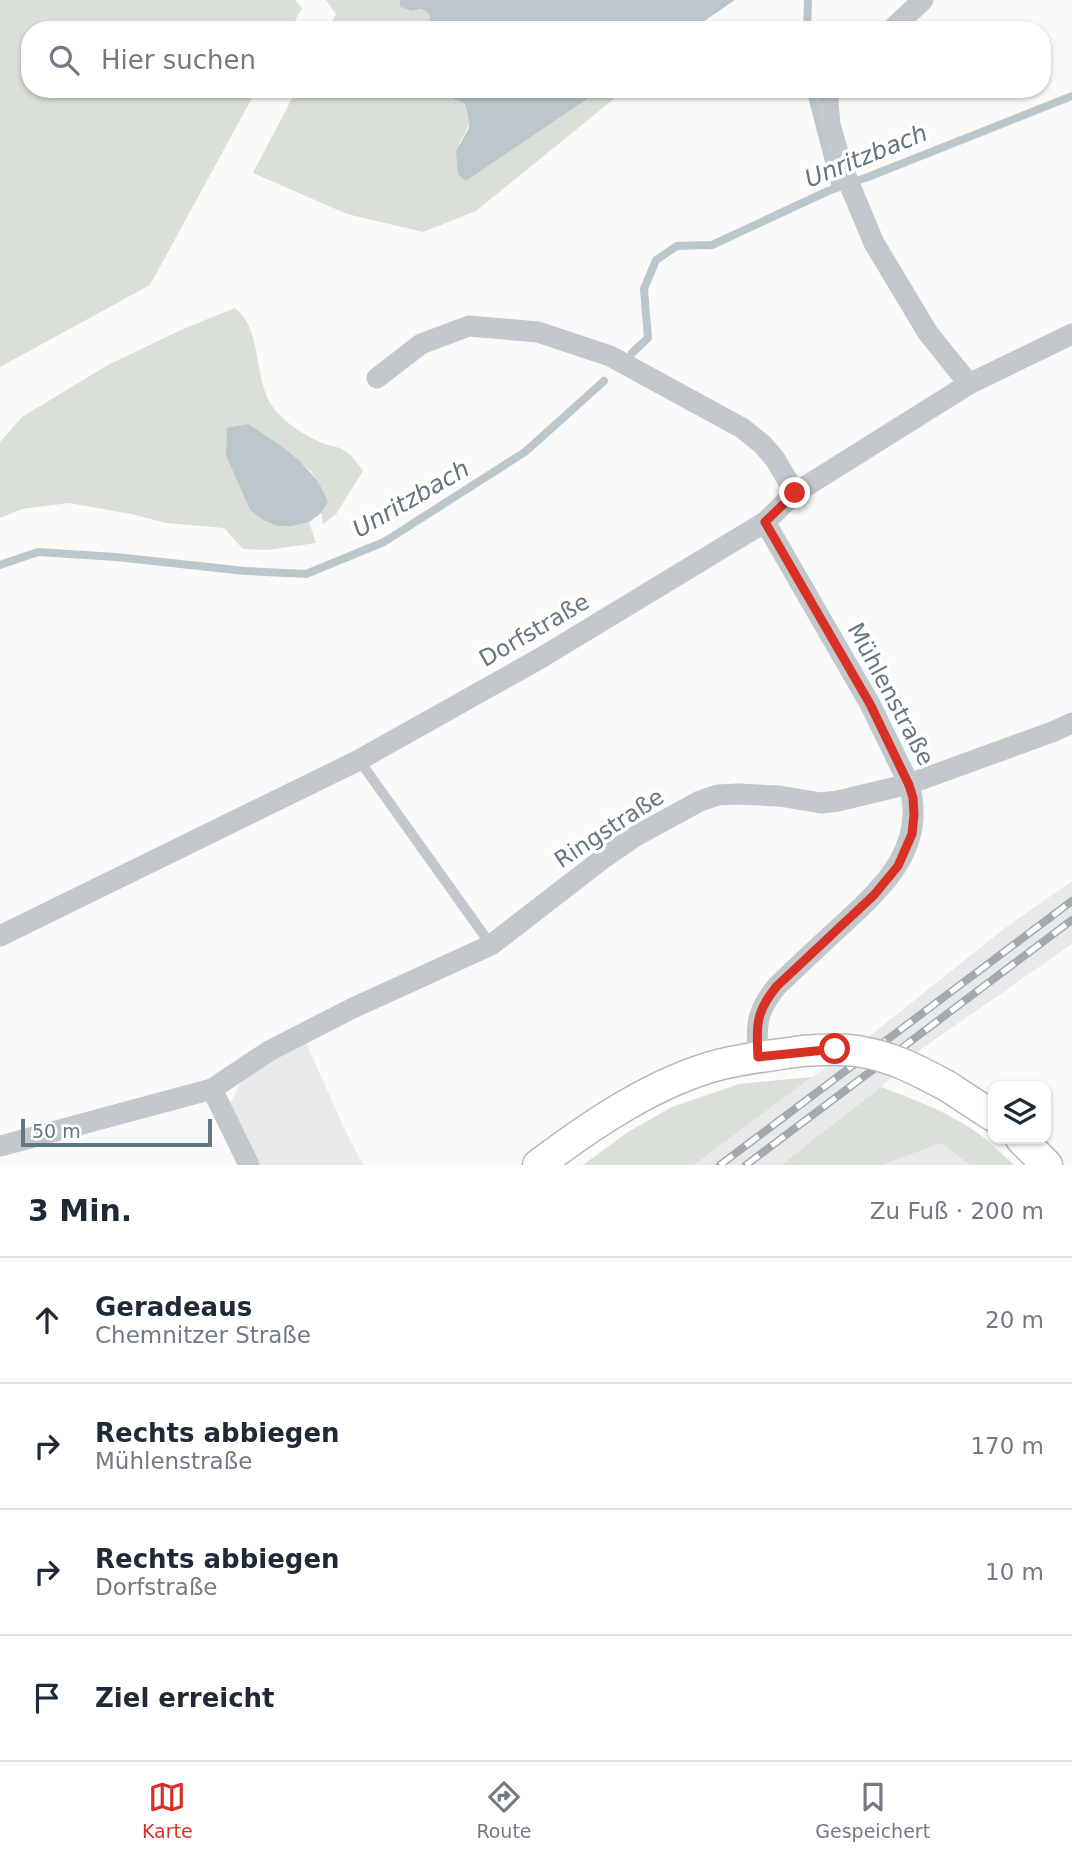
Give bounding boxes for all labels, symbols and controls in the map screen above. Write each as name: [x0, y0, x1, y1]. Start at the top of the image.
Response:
search box: [21, 21, 1051, 98]
icon: search: [45, 41, 83, 79]
text: Hier suchen: [101, 45, 256, 75]
water label: Unritzbach: [801, 119, 931, 193]
water label: Unritzbach: [348, 454, 474, 544]
route end: [779, 477, 810, 508]
street label: Dorfstraße: [474, 588, 594, 672]
street label: Mühlenstraße: [843, 618, 939, 770]
street label: Ringstraße: [550, 783, 668, 873]
route start: [819, 1033, 850, 1064]
map controls: [988, 1081, 1051, 1144]
button: layers: [988, 1081, 1051, 1144]
scale bar: [21, 1116, 212, 1148]
text: 50 m: [32, 1120, 81, 1142]
text: 3 Min.: [28, 1193, 132, 1228]
text: Zu Fuß · 200 m: [870, 1198, 1044, 1224]
text: Geradeaus: [95, 1292, 252, 1322]
icon: ahead: [28, 1301, 66, 1339]
text: 20 m: [985, 1307, 1044, 1333]
text: Chemnitzer Straße: [95, 1322, 311, 1348]
text: Rechts abbiegen: [95, 1418, 340, 1448]
icon: right: [28, 1427, 66, 1465]
text: 170 m: [970, 1433, 1044, 1459]
text: Mühlenstraße: [95, 1448, 252, 1474]
text: Rechts abbiegen: [95, 1544, 340, 1574]
icon: right: [28, 1553, 66, 1591]
text: 10 m: [985, 1559, 1044, 1585]
text: Dorfstraße: [95, 1574, 218, 1600]
icon: arrive: [28, 1679, 66, 1717]
text: Ziel erreicht: [95, 1683, 275, 1713]
tab: Karte: [142, 1778, 193, 1842]
tab: Route: [476, 1778, 532, 1842]
tab: Gespeichert: [815, 1778, 930, 1842]

